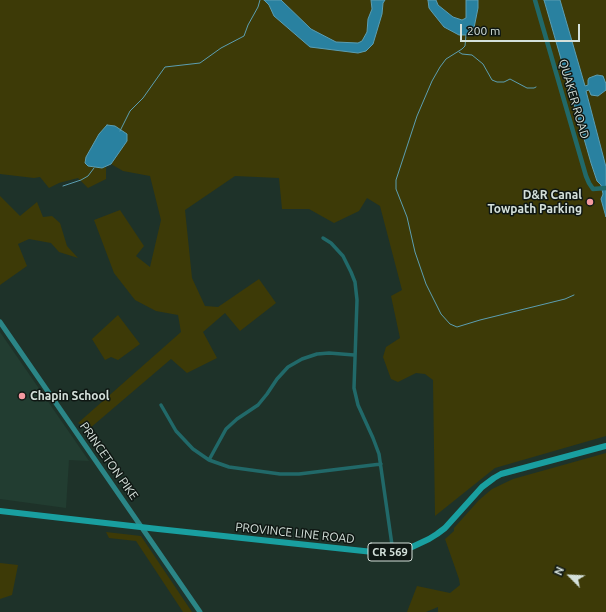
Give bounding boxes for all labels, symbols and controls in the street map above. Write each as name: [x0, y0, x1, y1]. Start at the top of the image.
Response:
scale bar: [462, 16, 582, 42]
text: 200 m: [467, 24, 500, 37]
street label: QUAKER ROAD: [556, 57, 592, 141]
place label: D&R Canal Towpath Parking: [487, 188, 582, 216]
marker: D&R Canal Towpath Parking: [585, 197, 595, 207]
place label: Chapin School: [30, 389, 109, 403]
marker: Chapin School: [17, 391, 27, 401]
street label: PRINCETON PIKE: [77, 419, 141, 503]
street label: PROVINCE LINE ROAD: [235, 520, 355, 546]
road number: CR 569: [368, 543, 412, 561]
north arrow: [550, 556, 590, 596]
text: N: [552, 565, 566, 577]

